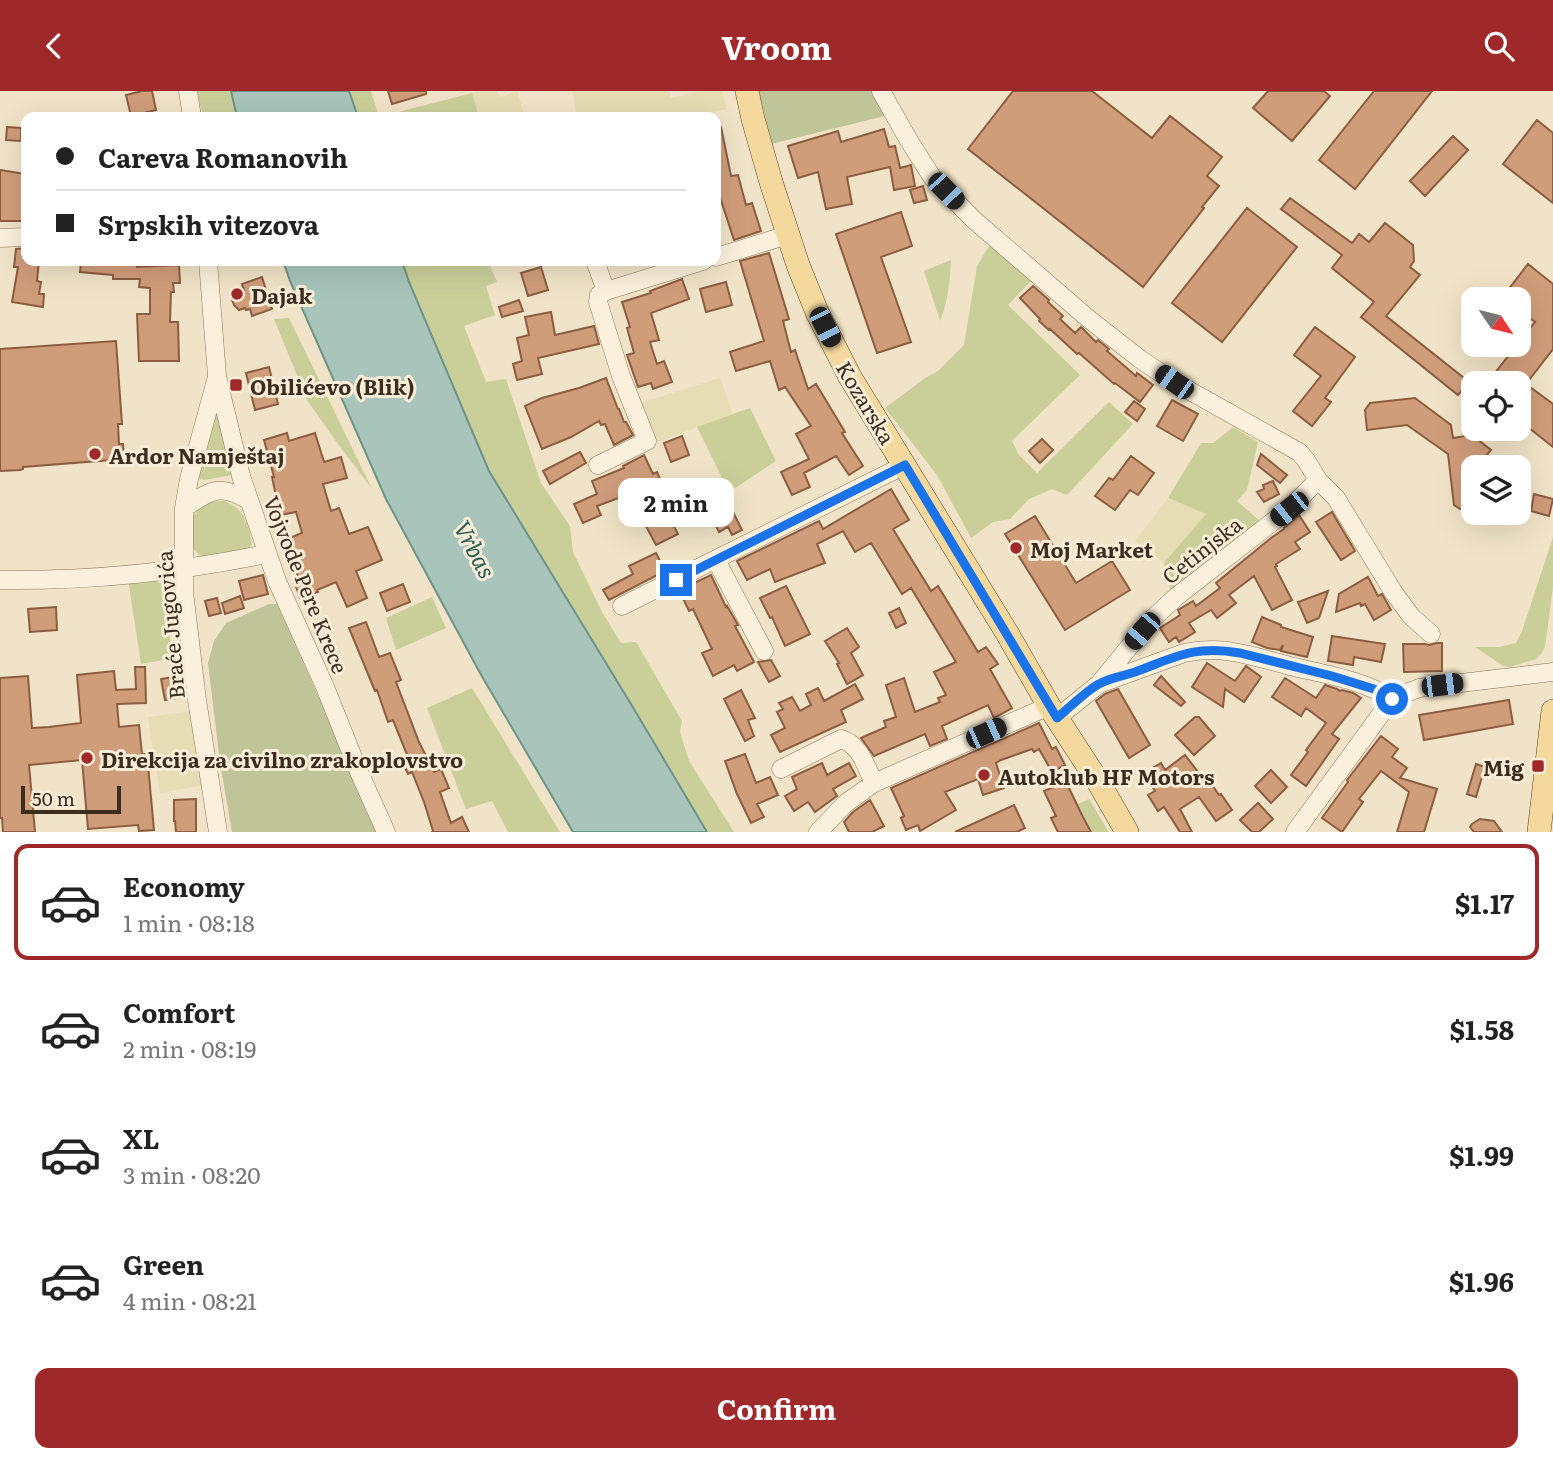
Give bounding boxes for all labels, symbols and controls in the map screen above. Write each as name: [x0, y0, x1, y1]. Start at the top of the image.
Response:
text: Vroom: [721, 22, 832, 70]
icon: back: [35, 27, 73, 65]
icon: search: [1480, 27, 1518, 65]
text: Careva Romanovih: [98, 137, 348, 176]
car: [924, 169, 969, 213]
text: Srpskih vitezova: [98, 204, 319, 243]
place label: Dajak: [251, 279, 313, 310]
marker: Dajak: [229, 286, 245, 302]
north arrow: [1461, 287, 1531, 357]
map controls: [1461, 287, 1531, 525]
car: [807, 304, 844, 350]
street label: Kozarska: [830, 354, 904, 450]
car: [1151, 361, 1198, 403]
place label: Obilićevo (Blik): [250, 370, 414, 401]
button: locate: [1461, 371, 1531, 441]
marker: Obilićevo (Blik): [228, 377, 244, 393]
place label: Ardor Namještaj: [109, 439, 285, 470]
marker: Ardor Namještaj: [87, 446, 103, 462]
button: layers: [1461, 455, 1531, 525]
callout: 2 min: [618, 479, 734, 527]
text: 2 min: [644, 485, 708, 519]
car: [1266, 488, 1313, 530]
street label: Vojvode Pere Krece: [257, 490, 357, 678]
street label: Cetinjska: [1154, 507, 1248, 590]
water label: Vrbas: [447, 514, 505, 584]
place label: Moj Market: [1030, 533, 1154, 564]
marker: Moj Market: [1008, 540, 1024, 556]
street label: Braće Jugovića: [147, 549, 191, 701]
route end: [660, 564, 692, 596]
car: [1121, 608, 1164, 654]
car: [1420, 672, 1465, 698]
route start: [1376, 683, 1408, 715]
car: [963, 715, 1010, 751]
place label: Direkcija za civilno zrakoplovstvo: [101, 743, 463, 774]
marker: Direkcija za civilno zrakoplovstvo: [79, 750, 95, 766]
place label: Mig: [1483, 751, 1524, 782]
marker: Mig: [1530, 758, 1546, 774]
place label: Autoklub HF Motors: [998, 760, 1214, 791]
marker: Autoklub HF Motors: [976, 767, 992, 783]
scale bar: [21, 783, 121, 815]
text: 50 m: [32, 784, 75, 812]
text: Economy: [123, 866, 245, 905]
icon: car: [39, 871, 102, 934]
text: $1.17: [1455, 883, 1514, 922]
text: 1 min · 08:18: [123, 905, 255, 939]
text: Comfort: [123, 992, 235, 1031]
icon: car: [39, 997, 102, 1060]
text: $1.58: [1450, 1009, 1514, 1048]
text: 2 min · 08:19: [123, 1031, 256, 1065]
text: XL: [123, 1118, 160, 1157]
icon: car: [39, 1123, 102, 1186]
text: $1.99: [1449, 1135, 1514, 1174]
text: 3 min · 08:20: [123, 1157, 260, 1191]
text: Green: [123, 1244, 204, 1283]
icon: car: [39, 1249, 102, 1312]
text: $1.96: [1449, 1261, 1514, 1300]
text: 4 min · 08:21: [123, 1283, 257, 1317]
button: Confirm: [35, 1368, 1518, 1448]

